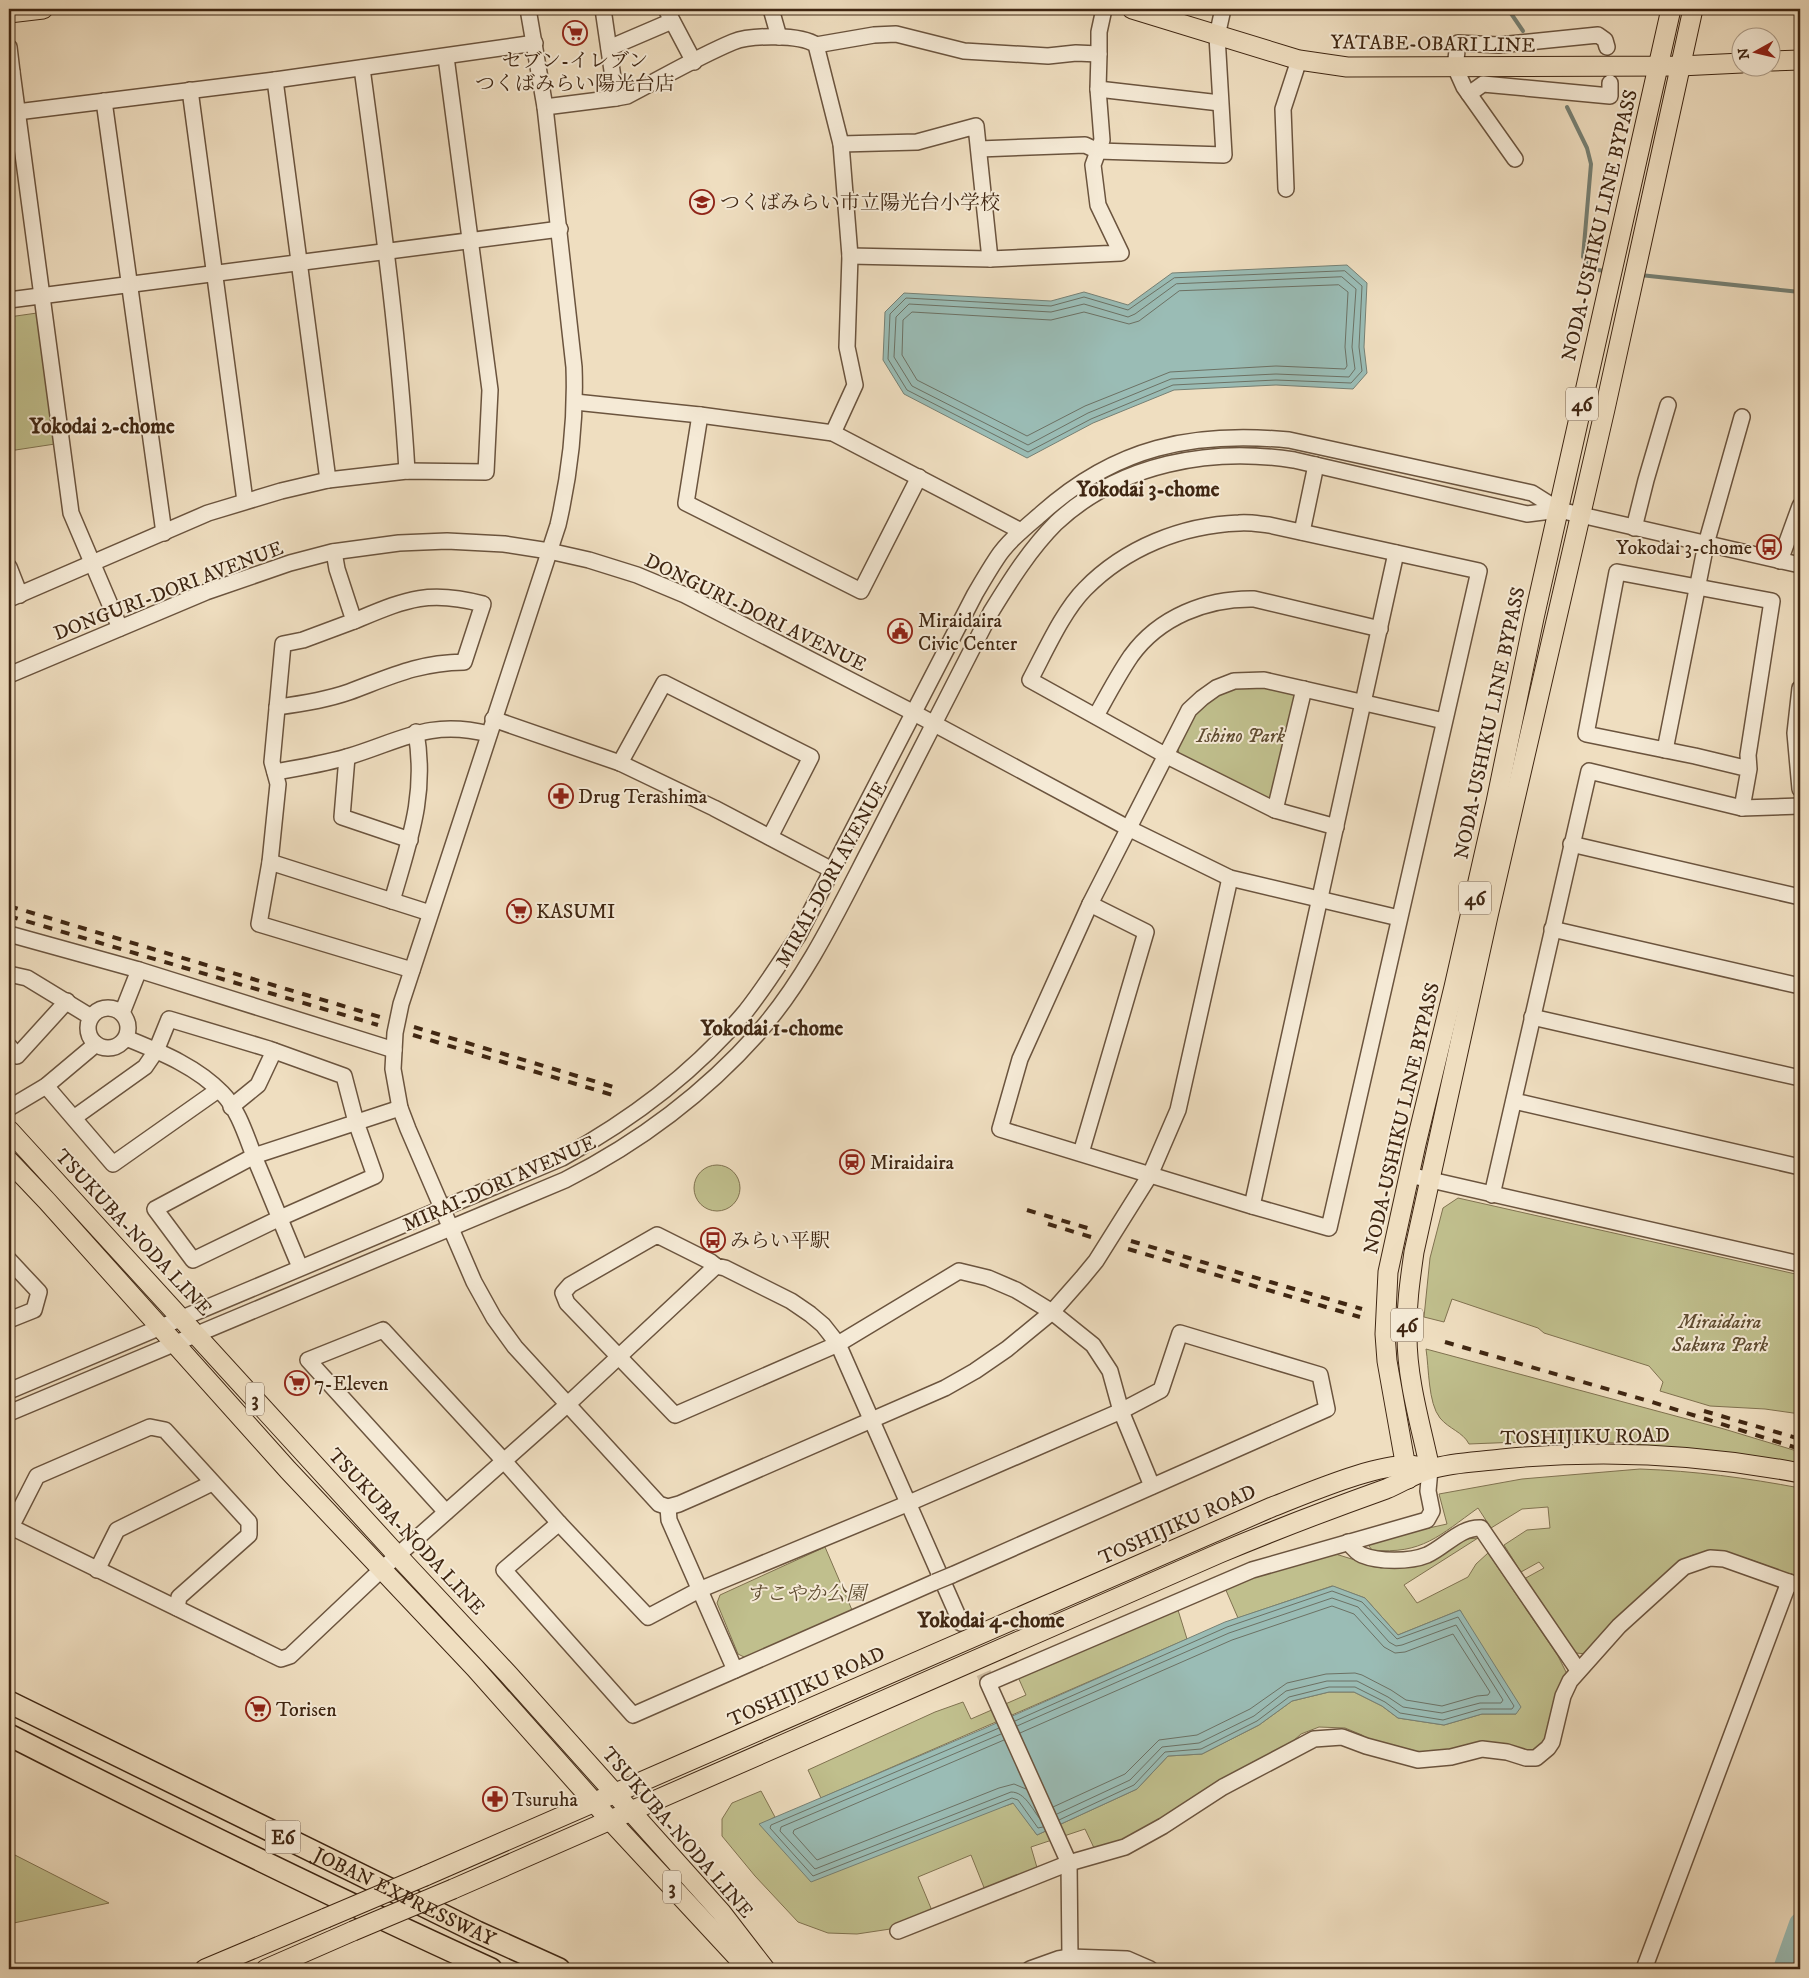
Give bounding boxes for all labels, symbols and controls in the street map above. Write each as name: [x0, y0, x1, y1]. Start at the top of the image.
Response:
supermarket icon: セブン-イレブン つくばみらい陽光台店: [562, 20, 588, 46]
north arrow: [1732, 28, 1782, 78]
street label: YATABE-OBARI LINE: [1330, 30, 1536, 59]
text: N: [1734, 46, 1754, 61]
place label: セブン-イレブン つくばみらい陽光台店: [475, 49, 675, 97]
street label: NODA-USHIKU LINE BYPASS: [1557, 87, 1644, 364]
school or university icon: つくばみらい市立陽光台小学校: [689, 189, 715, 215]
place label: つくばみらい市立陽光台小学校: [720, 191, 1000, 216]
road number: 46: [1566, 388, 1598, 420]
district label: Yokodai 2-chome: [28, 414, 175, 440]
district label: Yokodai 3-chome: [1076, 477, 1220, 503]
bus stop icon: Yokodai 3-chome: [1756, 534, 1782, 560]
street label: DONGURI-DORI AVENUE: [50, 536, 287, 647]
place label: Yokodai 3-chome: [1616, 536, 1752, 561]
street label: DONGURI-DORI AVENUE: [640, 549, 870, 678]
street label: NODA-USHIKU LINE BYPASS: [1449, 585, 1532, 862]
place label: Miraidaira Civic Center: [918, 609, 1018, 657]
public building icon: Miraidaira Civic Center: [887, 618, 913, 644]
park label: Ishino Park: [1195, 724, 1286, 749]
street label: MIRAI-DORI AVENUE: [771, 777, 894, 972]
pharmacy icon: Drug Terashima: [548, 783, 574, 809]
place label: Drug Terashima: [578, 785, 708, 810]
road number: 46: [1459, 881, 1491, 914]
supermarket icon: KASUMI: [506, 898, 532, 924]
place label: KASUMI: [536, 900, 615, 925]
street label: NODA-USHIKU LINE BYPASS: [1359, 980, 1446, 1257]
district label: Yokodai 1-chome: [700, 1016, 844, 1042]
street label: MIRAI-DORI AVENUE: [399, 1131, 600, 1238]
street label: TSUKUBA-NODA LINE: [49, 1144, 217, 1322]
station icon: Miraidaira: [839, 1149, 865, 1175]
place label: Miraidaira: [870, 1151, 955, 1176]
bus stop icon: みらい平駅: [700, 1227, 726, 1253]
place label: みらい平駅: [730, 1229, 830, 1254]
road number: 46: [1391, 1308, 1423, 1342]
park label: Miraidaira Sakura Park: [1671, 1310, 1769, 1358]
supermarket icon: 7-Eleven: [284, 1370, 310, 1396]
place label: 7-Eleven: [314, 1372, 389, 1397]
road number: 3: [246, 1382, 264, 1416]
street label: TOSHIJIKU ROAD: [1500, 1424, 1670, 1451]
street label: TSUKUBA-NODA LINE: [322, 1443, 490, 1621]
street label: TOSHIJIKU ROAD: [1095, 1479, 1260, 1571]
park label: すこやか公園: [746, 1582, 869, 1607]
district label: Yokodai 4-chome: [917, 1608, 1065, 1634]
street label: TOSHIJIKU ROAD: [724, 1641, 889, 1733]
supermarket icon: Torisen: [245, 1696, 271, 1722]
place label: Torisen: [276, 1698, 337, 1723]
street label: TSUKUBA-NODA LINE: [596, 1742, 758, 1924]
pharmacy icon: Tsuruha: [482, 1786, 508, 1812]
place label: Tsuruha: [512, 1788, 578, 1813]
road number: E6: [266, 1820, 300, 1854]
street label: JOBAN EXPRESSWAY: [307, 1842, 499, 1953]
road number: 3: [663, 1870, 681, 1904]

